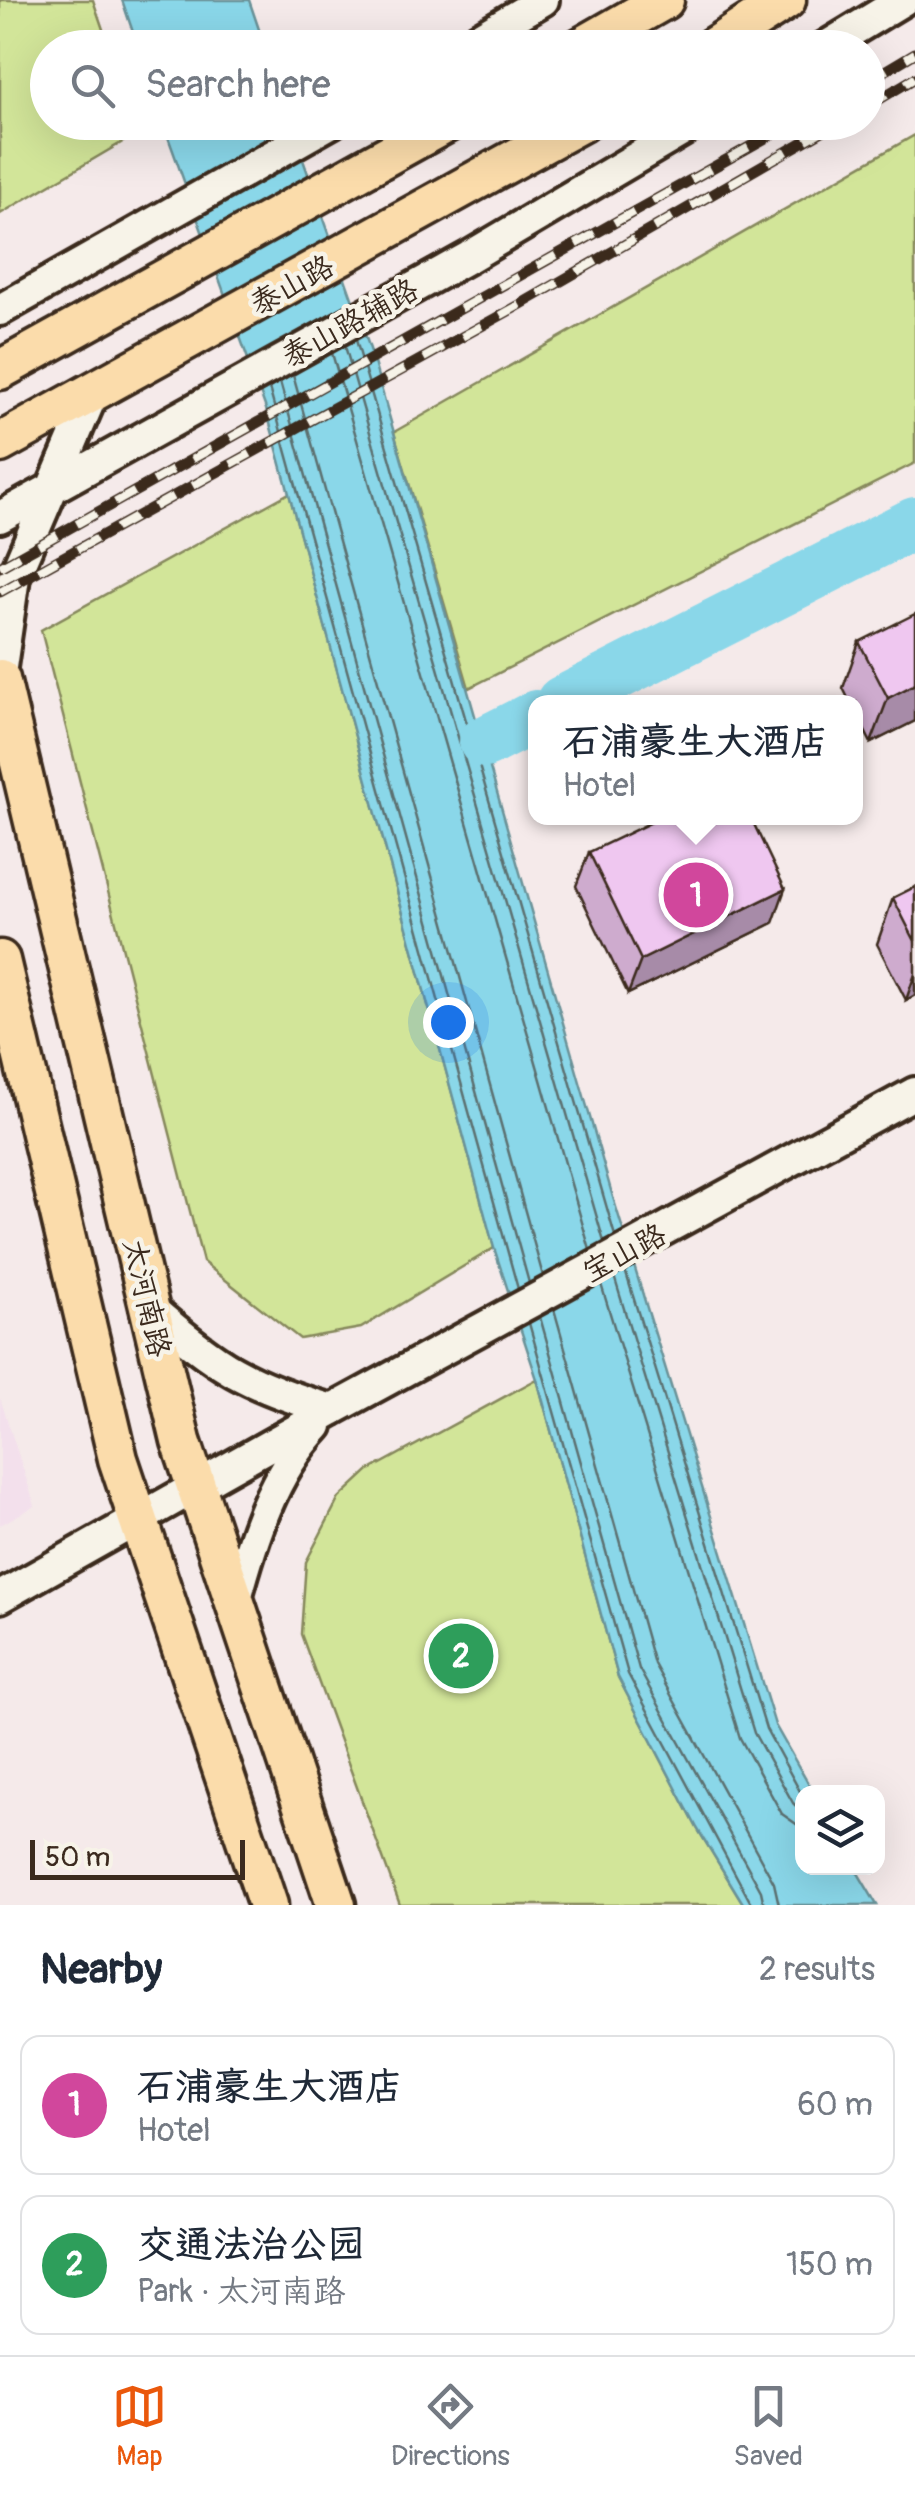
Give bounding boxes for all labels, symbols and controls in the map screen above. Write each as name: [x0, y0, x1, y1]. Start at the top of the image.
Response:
search box: [30, 30, 885, 140]
icon: search: [65, 58, 120, 113]
text: Search here: [145, 61, 331, 109]
street label: 泰山路: [244, 247, 341, 323]
street label: 泰山路辅路: [276, 271, 425, 376]
popup: [528, 695, 863, 825]
text: 石浦豪生大酒店: [562, 718, 829, 766]
text: Hotel: [562, 766, 636, 806]
pin: 1: [664, 858, 728, 932]
your location: [423, 997, 474, 1048]
street label: 宝山路: [576, 1216, 673, 1291]
street label: 太河南路: [115, 1235, 178, 1361]
pin: 2: [428, 1618, 494, 1694]
map controls: [795, 1785, 885, 1875]
button: layers: [795, 1785, 885, 1875]
scale bar: [30, 1835, 245, 1880]
text: 50 m: [45, 1840, 110, 1875]
text: Nearby: [40, 1944, 162, 1996]
text: 2 results: [759, 1950, 875, 1990]
text: 石浦豪生大酒店: [137, 2063, 403, 2111]
text: 1: [68, 2085, 81, 2125]
text: 60 m: [797, 2085, 873, 2125]
text: Hotel: [137, 2111, 211, 2151]
text: 交通法治公园: [137, 2221, 365, 2269]
text: 2: [66, 2245, 83, 2285]
text: 150 m: [786, 2245, 873, 2285]
text: Park · 太河南路: [137, 2272, 345, 2312]
tab: Map: [112, 2379, 167, 2474]
tab: Directions: [391, 2379, 510, 2474]
tab: Saved: [734, 2379, 803, 2474]

